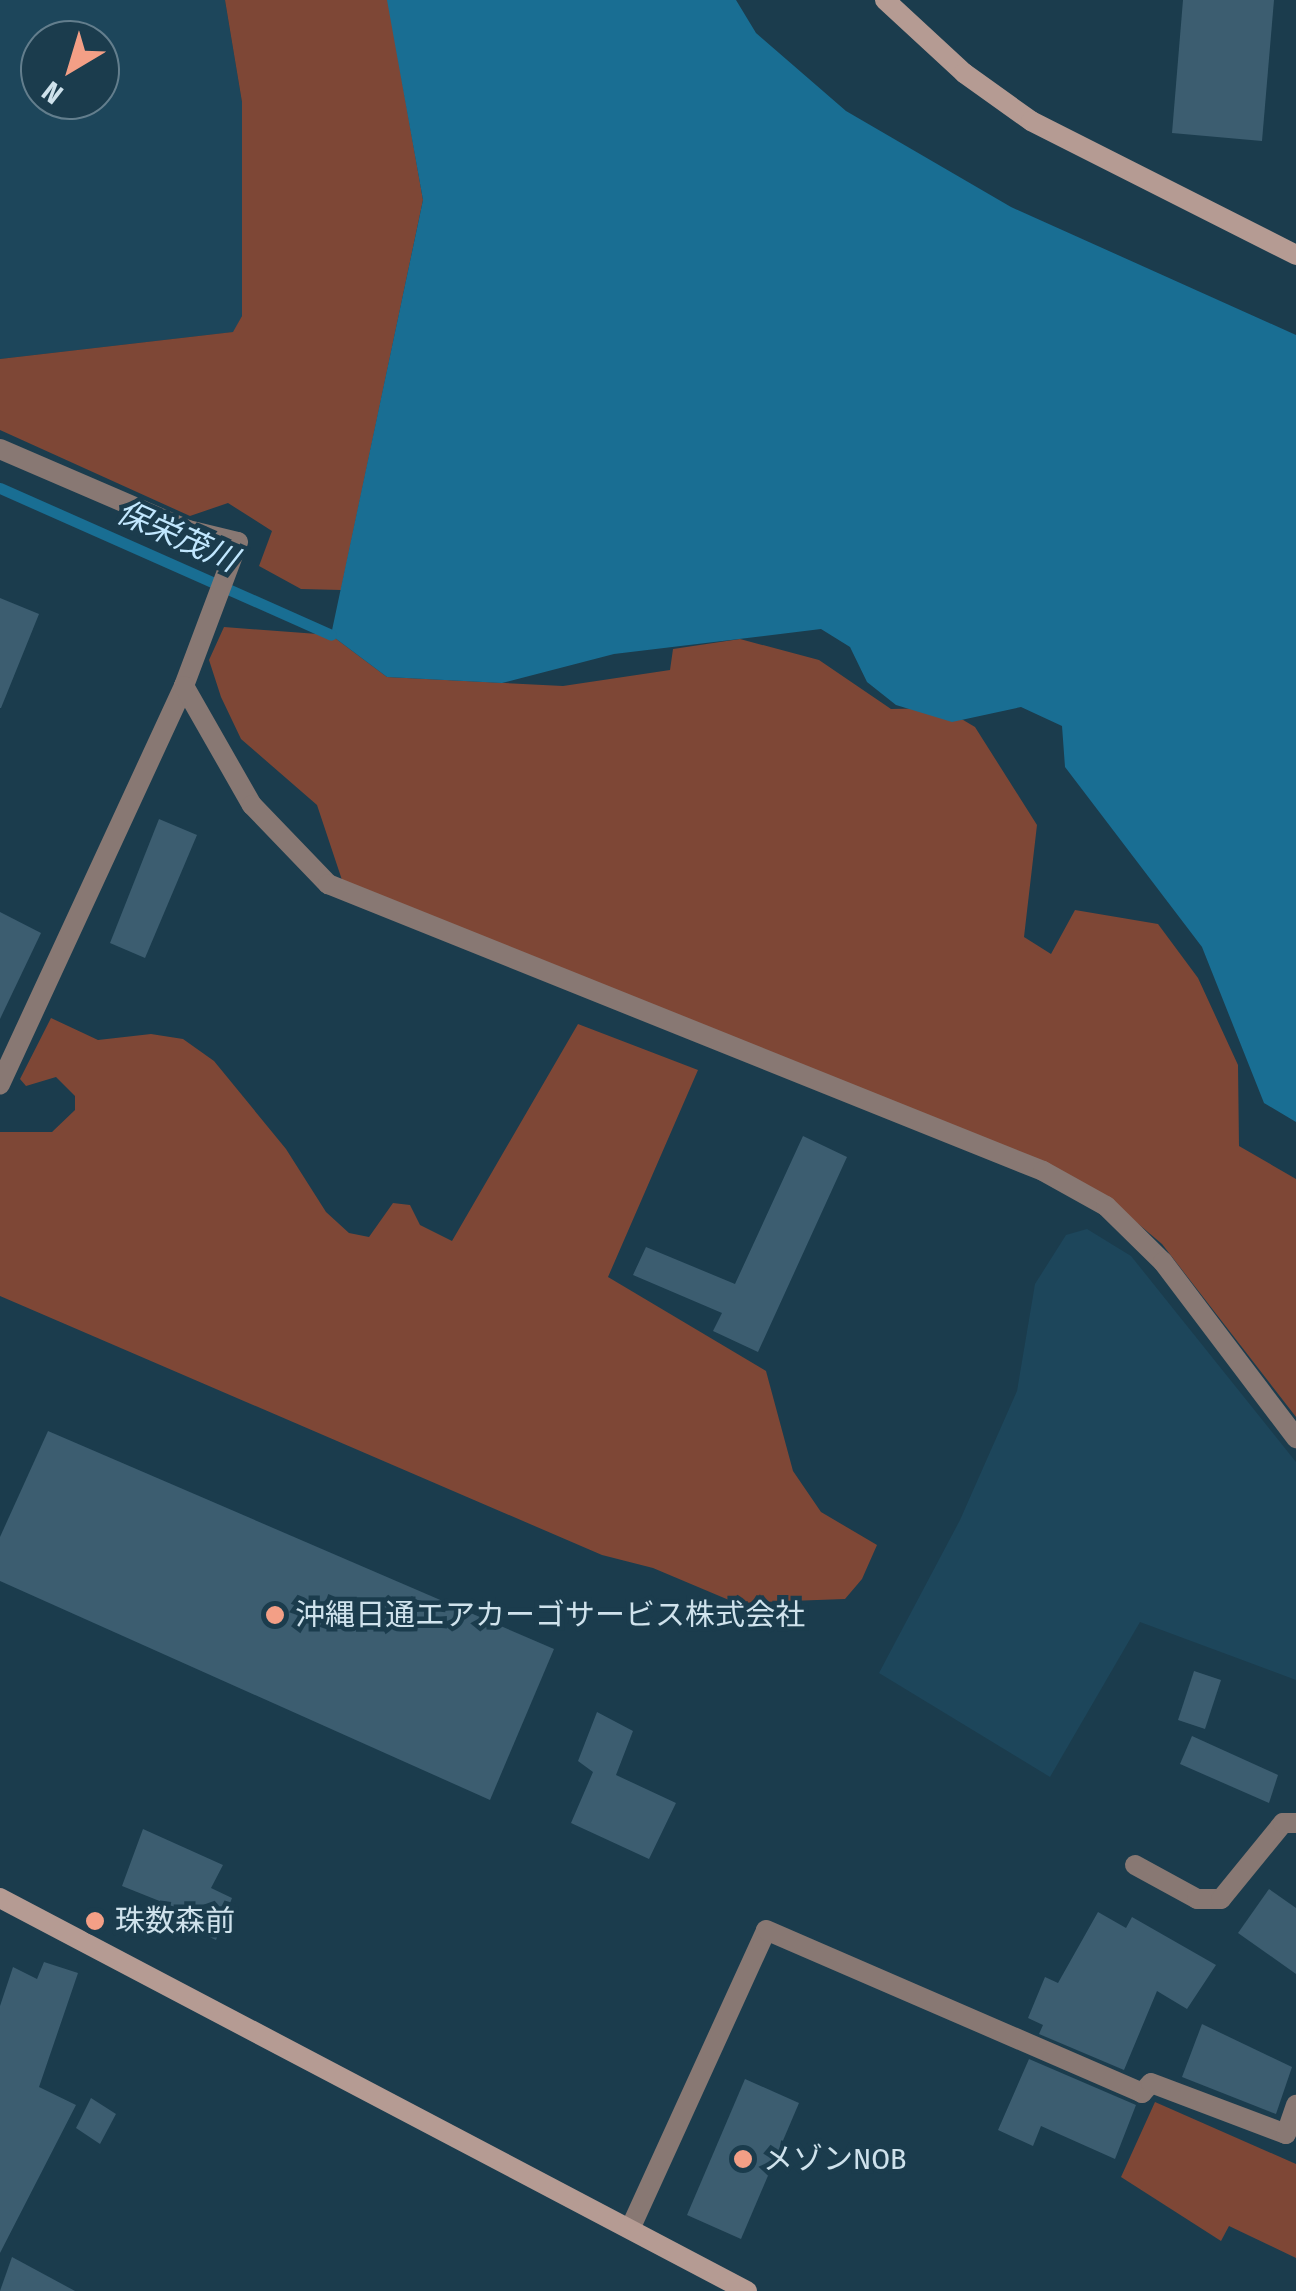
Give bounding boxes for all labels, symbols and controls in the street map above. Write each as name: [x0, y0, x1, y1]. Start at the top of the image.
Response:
north arrow: [20, 20, 120, 120]
text: N: [36, 74, 69, 111]
water label: 保栄茂川: [111, 492, 243, 580]
place label: 沖縄日通エアカーゴサービス株式会社: [295, 1597, 805, 1633]
marker: 沖縄日通エアカーゴサービス株式会社: [264, 1604, 286, 1626]
place label: 珠数森前: [115, 1903, 235, 1939]
marker: 珠数森前: [84, 1910, 106, 1932]
place label: メゾンNOB: [763, 2141, 906, 2177]
marker: メゾンNOB: [732, 2148, 754, 2170]

